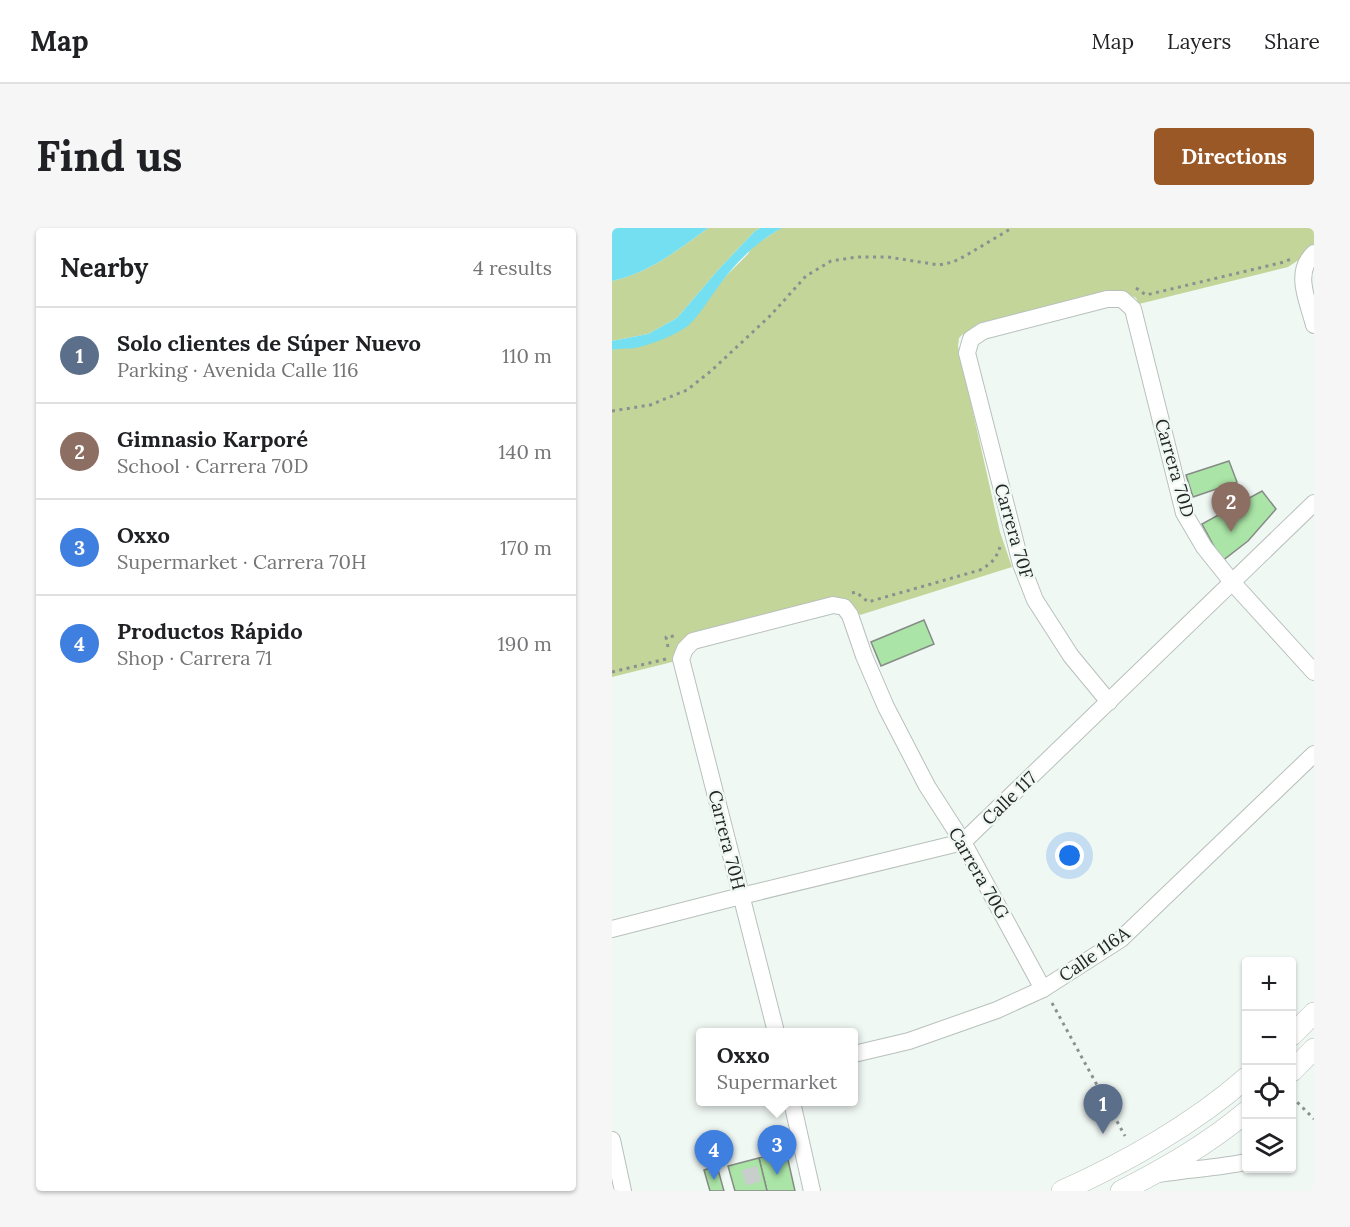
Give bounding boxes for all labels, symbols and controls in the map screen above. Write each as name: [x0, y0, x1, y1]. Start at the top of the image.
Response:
text: Map: [30, 23, 89, 59]
text: Map: [1091, 28, 1134, 55]
text: Layers: [1167, 28, 1231, 55]
text: Share: [1264, 28, 1320, 55]
button: Directions: [1154, 128, 1314, 185]
text: Find us: [36, 129, 182, 183]
text: Nearby: [60, 251, 148, 284]
text: 4 results: [473, 255, 552, 280]
text: Solo clientes de Súper Nuevo: [117, 329, 421, 357]
text: 1: [75, 343, 84, 368]
text: 110 m: [502, 343, 552, 368]
text: Parking · Avenida Calle 116: [117, 357, 359, 382]
street label: Carrera 70D: [1150, 416, 1200, 520]
text: Gimnasio Karporé: [117, 425, 308, 453]
text: 2: [74, 439, 85, 464]
text: 140 m: [498, 439, 552, 464]
text: School · Carrera 70D: [117, 453, 308, 478]
street label: Carrera 70F: [989, 481, 1039, 581]
pin: 2: [1212, 482, 1250, 532]
text: Oxxo: [117, 521, 170, 549]
text: 3: [74, 535, 85, 560]
text: 170 m: [500, 535, 552, 560]
text: Supermarket · Carrera 70H: [117, 549, 367, 574]
text: Productos Rápido: [117, 617, 303, 645]
text: 4: [74, 631, 85, 656]
text: 190 m: [498, 631, 552, 656]
text: Shop · Carrera 71: [117, 645, 272, 670]
street label: Calle 117: [977, 766, 1041, 830]
street label: Carrera 70H: [703, 788, 751, 892]
street label: Carrera 70G: [944, 823, 1015, 923]
your location: [1055, 841, 1084, 870]
street label: Calle 116A: [1054, 921, 1134, 987]
map controls: [1242, 957, 1296, 1173]
button: +: [1242, 957, 1296, 1011]
button: −: [1242, 1011, 1296, 1065]
popup: [696, 1028, 858, 1106]
text: Oxxo: [717, 1041, 770, 1069]
button: locate: [1242, 1065, 1296, 1119]
text: Supermarket: [717, 1069, 837, 1094]
pin: 1: [1084, 1084, 1122, 1134]
button: layers: [1242, 1119, 1296, 1173]
pin: 3: [758, 1126, 796, 1175]
pin: 4: [694, 1130, 734, 1180]

